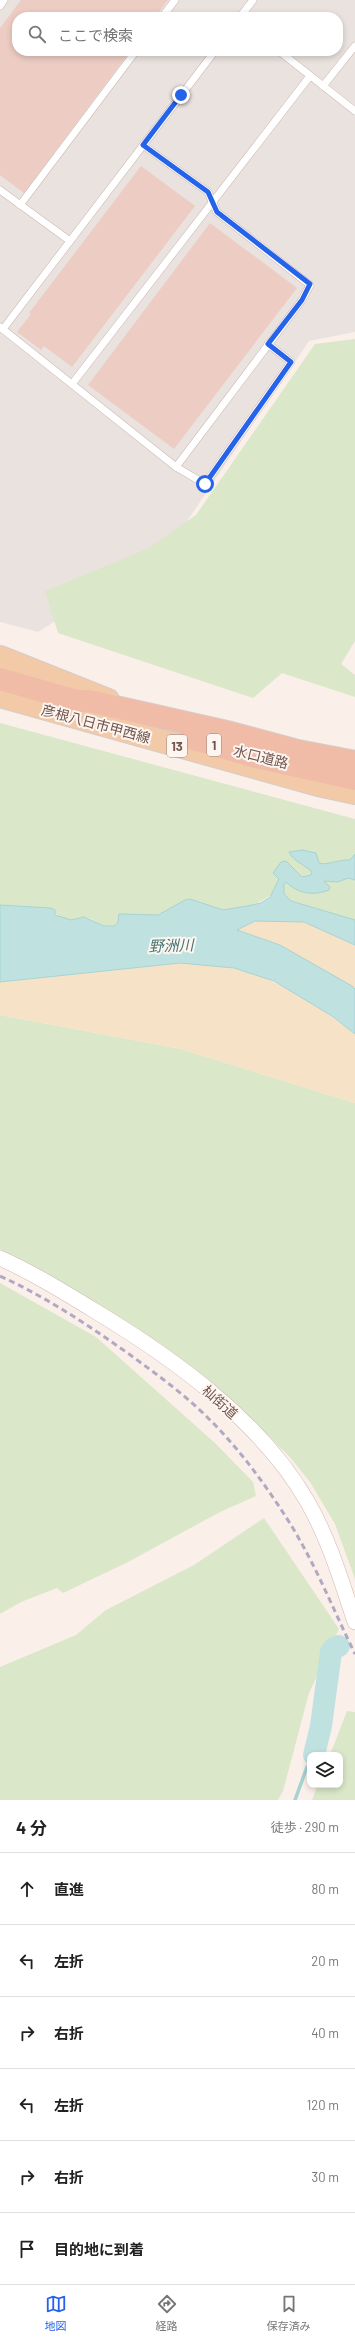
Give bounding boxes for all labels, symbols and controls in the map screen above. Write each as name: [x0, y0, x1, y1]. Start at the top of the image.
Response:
search box: [12, 12, 343, 56]
icon: search: [26, 23, 48, 45]
text: ここで検索: [58, 26, 133, 44]
route end: [172, 86, 190, 104]
route start: [196, 475, 214, 493]
street label: 彦根八日市甲西線: [40, 701, 152, 746]
road number: 1: [207, 734, 221, 756]
road number: 13: [167, 735, 187, 757]
street label: 水口道路: [232, 741, 290, 772]
water label: 野洲川: [148, 935, 196, 955]
street label: 杣街道: [199, 1381, 242, 1422]
map controls: [307, 1752, 343, 1788]
button: layers: [307, 1752, 343, 1788]
text: 4 分: [16, 1817, 47, 1837]
text: 徒歩 · 290 m: [271, 1819, 339, 1835]
icon: ahead: [16, 1878, 38, 1900]
text: 直進: [54, 1880, 84, 1898]
text: 80 m: [312, 1881, 339, 1897]
icon: left: [16, 1950, 38, 1972]
text: 左折: [54, 1952, 84, 1970]
text: 20 m: [311, 1953, 339, 1969]
icon: right: [16, 2022, 38, 2044]
text: 右折: [54, 2024, 84, 2042]
text: 40 m: [311, 2025, 339, 2041]
icon: left: [16, 2094, 38, 2116]
text: 左折: [54, 2096, 84, 2114]
text: 120 m: [307, 2097, 339, 2113]
icon: right: [16, 2166, 38, 2188]
text: 右折: [54, 2168, 84, 2186]
text: 30 m: [312, 2169, 339, 2185]
icon: arrive: [16, 2238, 38, 2260]
text: 目的地に到着: [54, 2240, 144, 2258]
tab: 地図: [45, 2293, 67, 2333]
tab: 経路: [156, 2293, 178, 2333]
tab: 保存済み: [267, 2293, 311, 2333]

